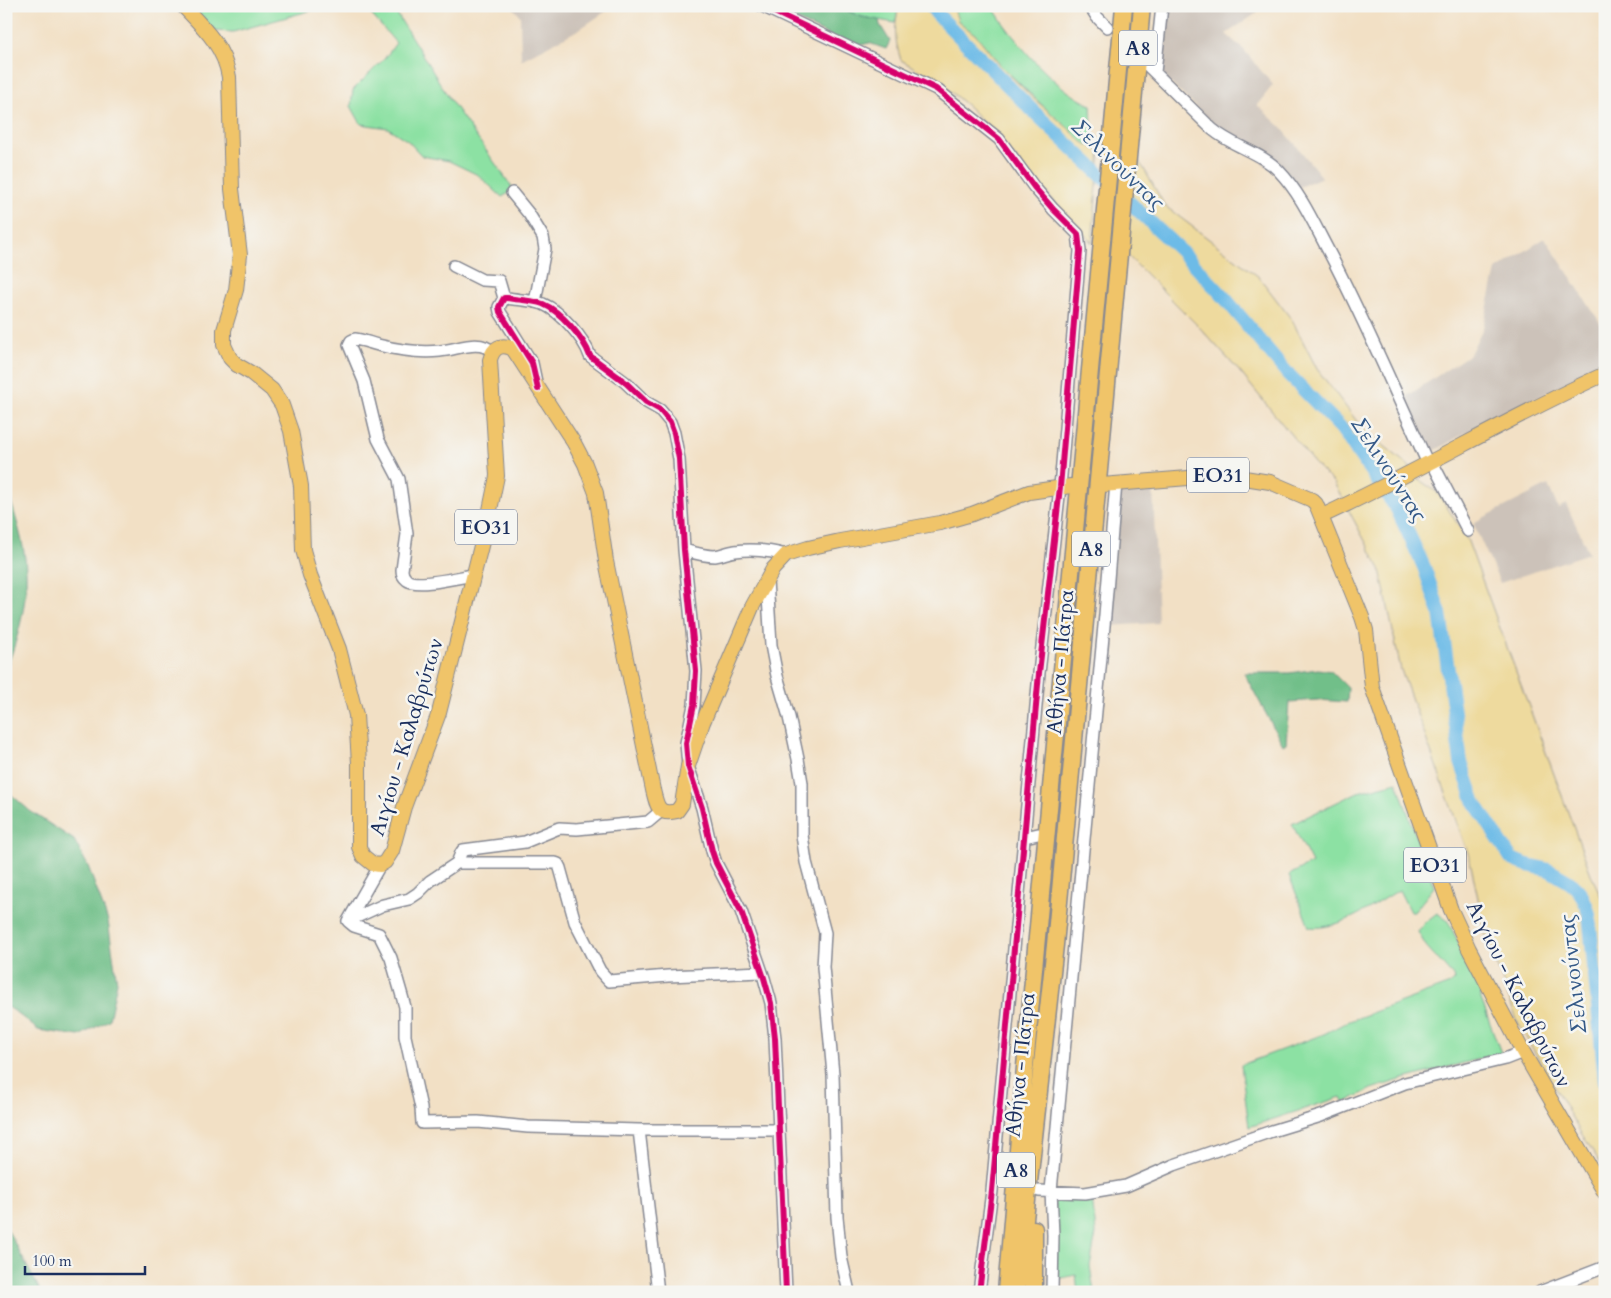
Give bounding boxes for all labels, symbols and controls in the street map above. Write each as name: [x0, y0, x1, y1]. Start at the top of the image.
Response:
road number: Α8: [1119, 30, 1157, 66]
water label: Σελινούντας: [1065, 112, 1172, 217]
water label: Σελινούντας: [1344, 411, 1434, 528]
road number: ΕΟ31: [1187, 458, 1249, 492]
road number: ΕΟ31: [455, 510, 517, 544]
road number: Α8: [1072, 532, 1110, 566]
street label: Αθήνα - Πάτρα: [1040, 588, 1081, 735]
street label: Αιγίου - Καλαβρύτων: [363, 635, 450, 840]
road number: ΕΟ31: [1404, 848, 1466, 882]
street label: Αιγίου - Καλαβρύτων: [1459, 896, 1578, 1092]
water label: Σελινούντας: [1552, 913, 1594, 1035]
street label: Αθήνα - Πάτρα: [999, 991, 1043, 1139]
road number: Α8: [997, 1152, 1035, 1188]
scale bar: [25, 1243, 145, 1275]
text: 100 m: [32, 1251, 72, 1271]

